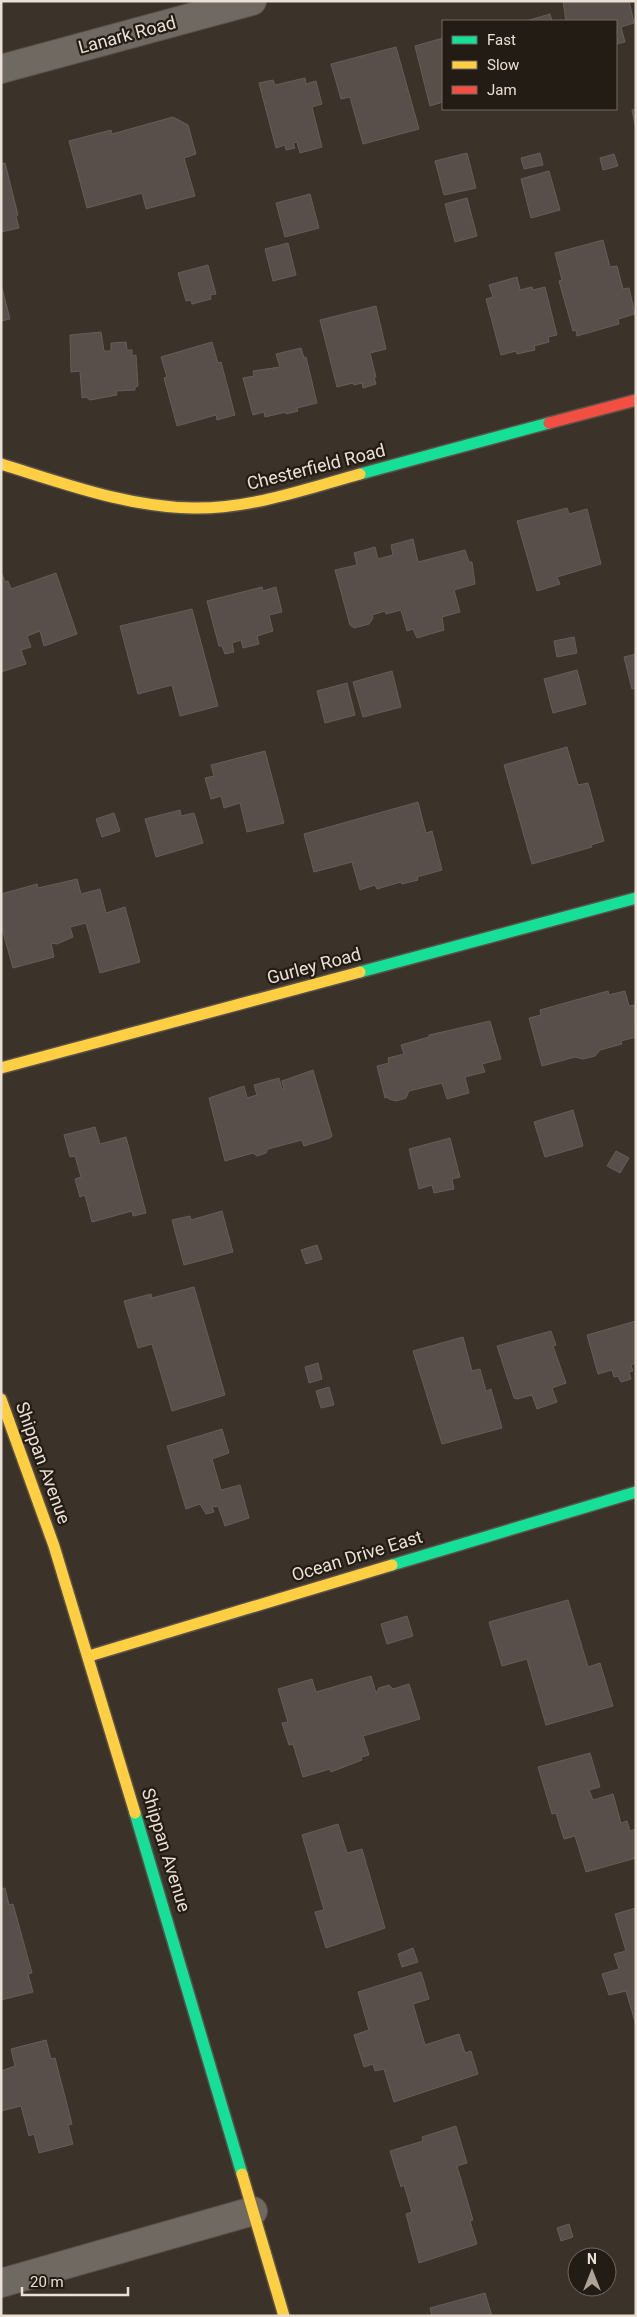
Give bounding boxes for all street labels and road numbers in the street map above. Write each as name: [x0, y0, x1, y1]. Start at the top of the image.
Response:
street label: Lanark Road: [76, 11, 178, 58]
street label: Chesterfield Road: [245, 439, 387, 494]
street label: Gurley Road: [265, 943, 363, 988]
street label: Shippan Avenue: [12, 1399, 75, 1527]
street label: Ocean Drive East: [289, 1526, 425, 1585]
street label: Shippan Avenue: [138, 1785, 195, 1914]

